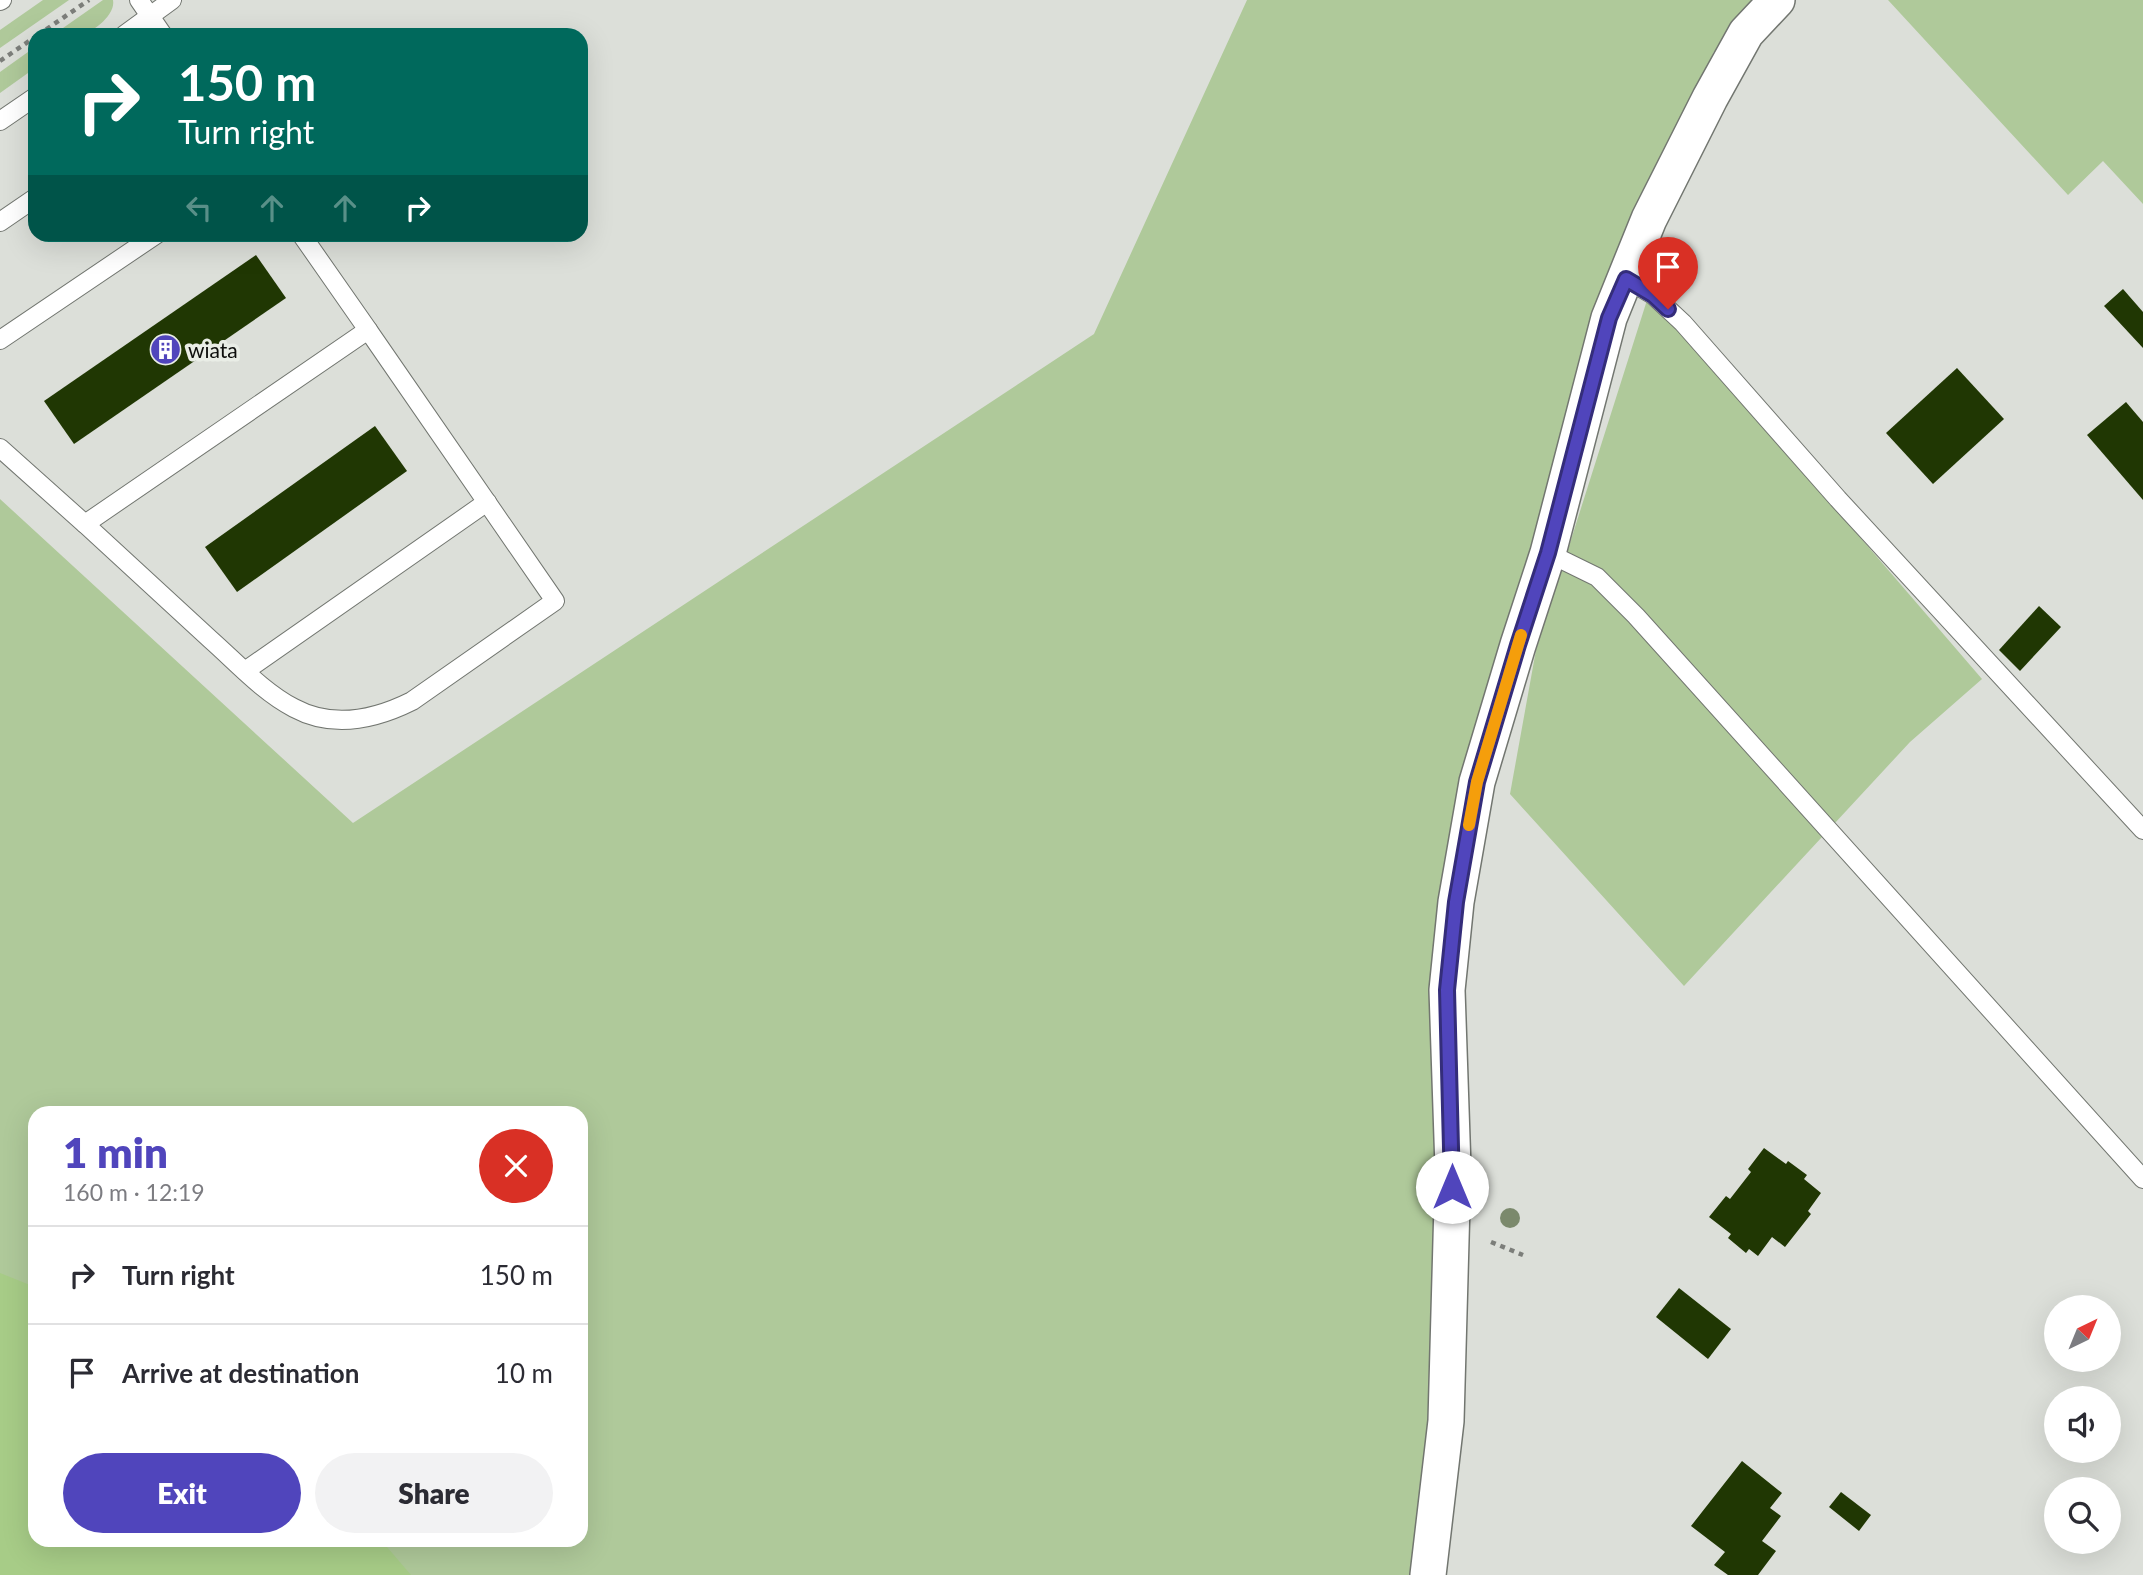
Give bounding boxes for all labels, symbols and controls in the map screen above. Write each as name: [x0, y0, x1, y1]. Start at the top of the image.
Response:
text: 150 m: [178, 53, 316, 111]
icon: right: [63, 56, 154, 147]
text: Turn right: [178, 112, 314, 151]
icon: left: [180, 189, 218, 227]
icon: ahead: [253, 189, 291, 227]
icon: ahead: [326, 189, 364, 227]
icon: right: [399, 189, 437, 227]
pin: [1638, 237, 1698, 309]
icon: arrive: [1649, 248, 1687, 286]
building icon: wiata: [148, 332, 182, 366]
place label: wiata: [188, 337, 238, 362]
text: 1 min: [63, 1127, 168, 1177]
button: close: [479, 1129, 553, 1203]
position arrow: [1415, 1150, 1489, 1224]
text: 160 m · 12:19: [63, 1178, 205, 1206]
icon: right: [63, 1256, 101, 1294]
text: Turn right: [122, 1259, 235, 1291]
text: 150 m: [480, 1259, 553, 1291]
north arrow: [2044, 1295, 2121, 1372]
map controls: [2044, 1295, 2121, 1554]
icon: arrive: [63, 1354, 101, 1392]
text: Arrive at destination: [122, 1357, 359, 1389]
text: 10 m: [495, 1357, 553, 1389]
button: sound: [2044, 1386, 2121, 1463]
button: Exit: [63, 1453, 301, 1533]
button: Share: [315, 1453, 553, 1533]
button: search: [2044, 1477, 2121, 1554]

